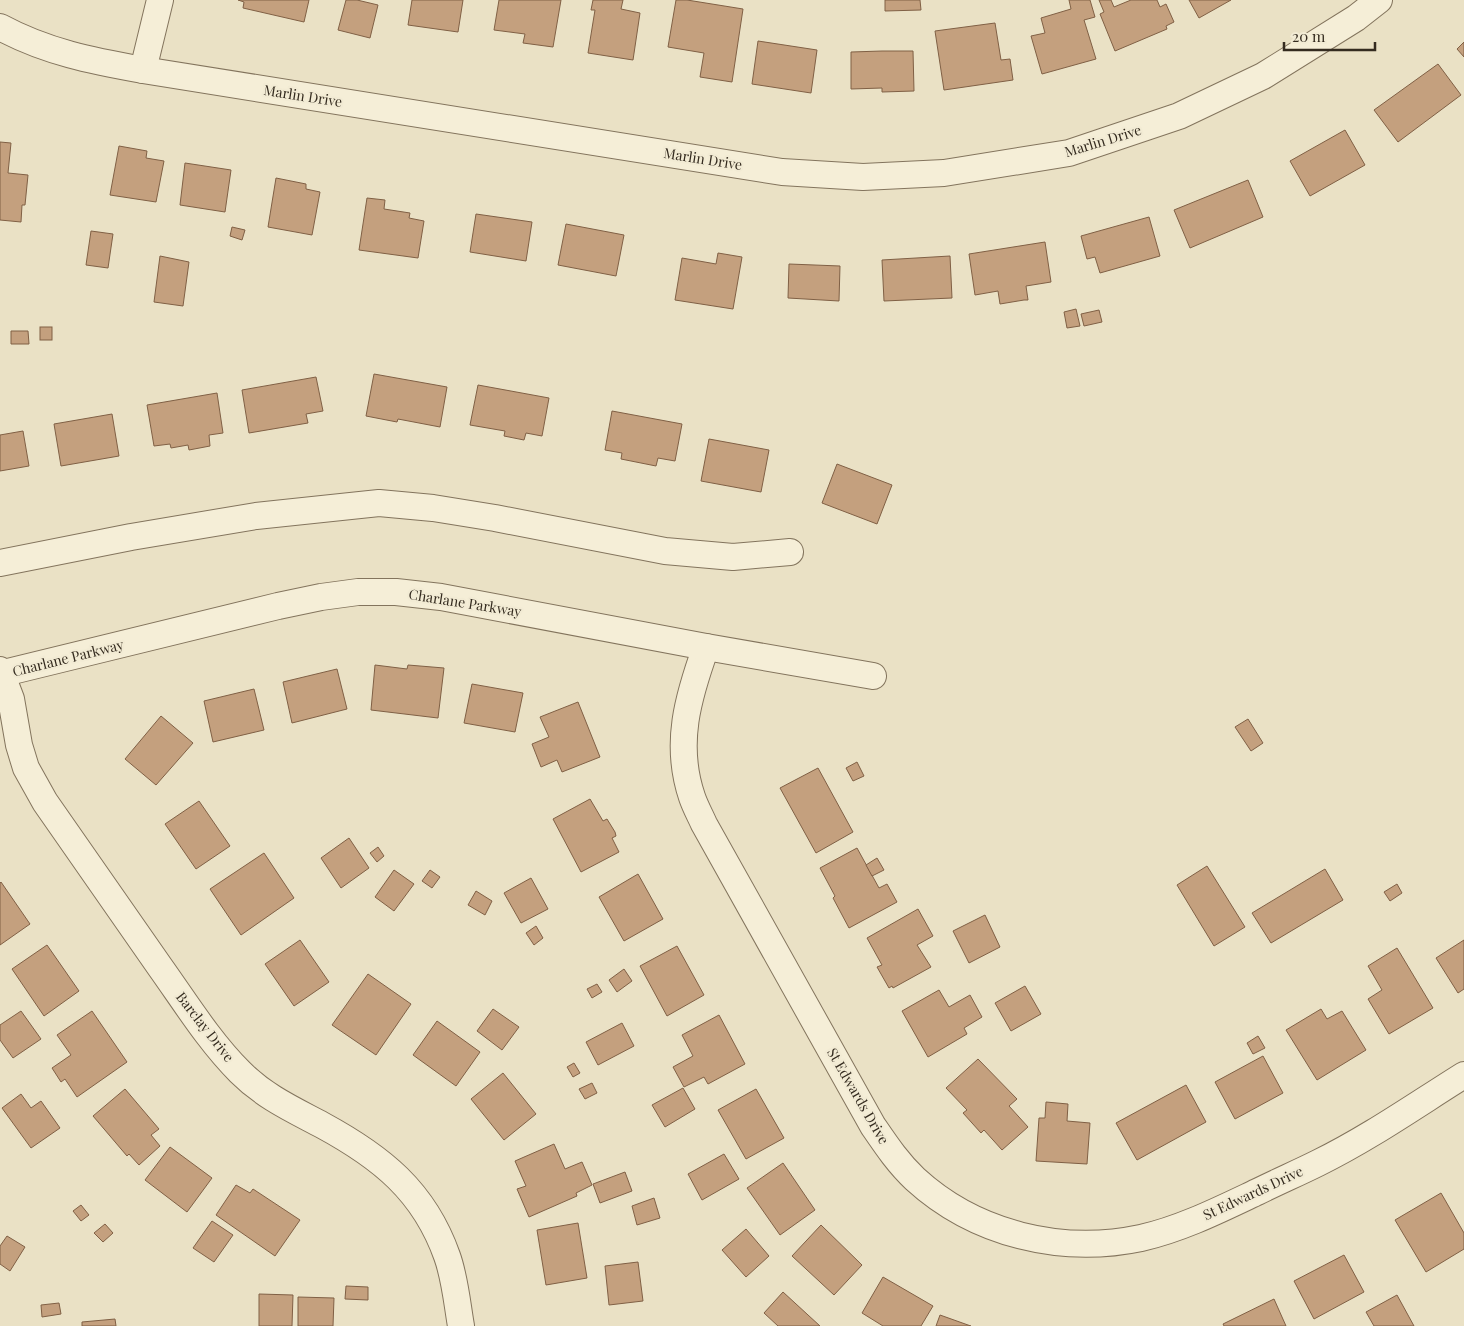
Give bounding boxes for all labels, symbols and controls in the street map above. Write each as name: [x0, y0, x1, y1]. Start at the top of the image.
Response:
scale bar: [1284, 20, 1375, 52]
text: 20 m: [1292, 26, 1326, 46]
street label: Marlin Drive: [262, 80, 344, 111]
street label: Marlin Drive: [1062, 120, 1144, 161]
street label: Marlin Drive: [662, 143, 744, 174]
street label: Charlane Parkway: [407, 584, 523, 621]
street label: Charlane Parkway: [10, 635, 126, 681]
street label: Barclay Drive: [172, 988, 239, 1066]
street label: St Edwards Drive: [823, 1044, 894, 1147]
street label: St Edwards Drive: [1200, 1161, 1306, 1224]

